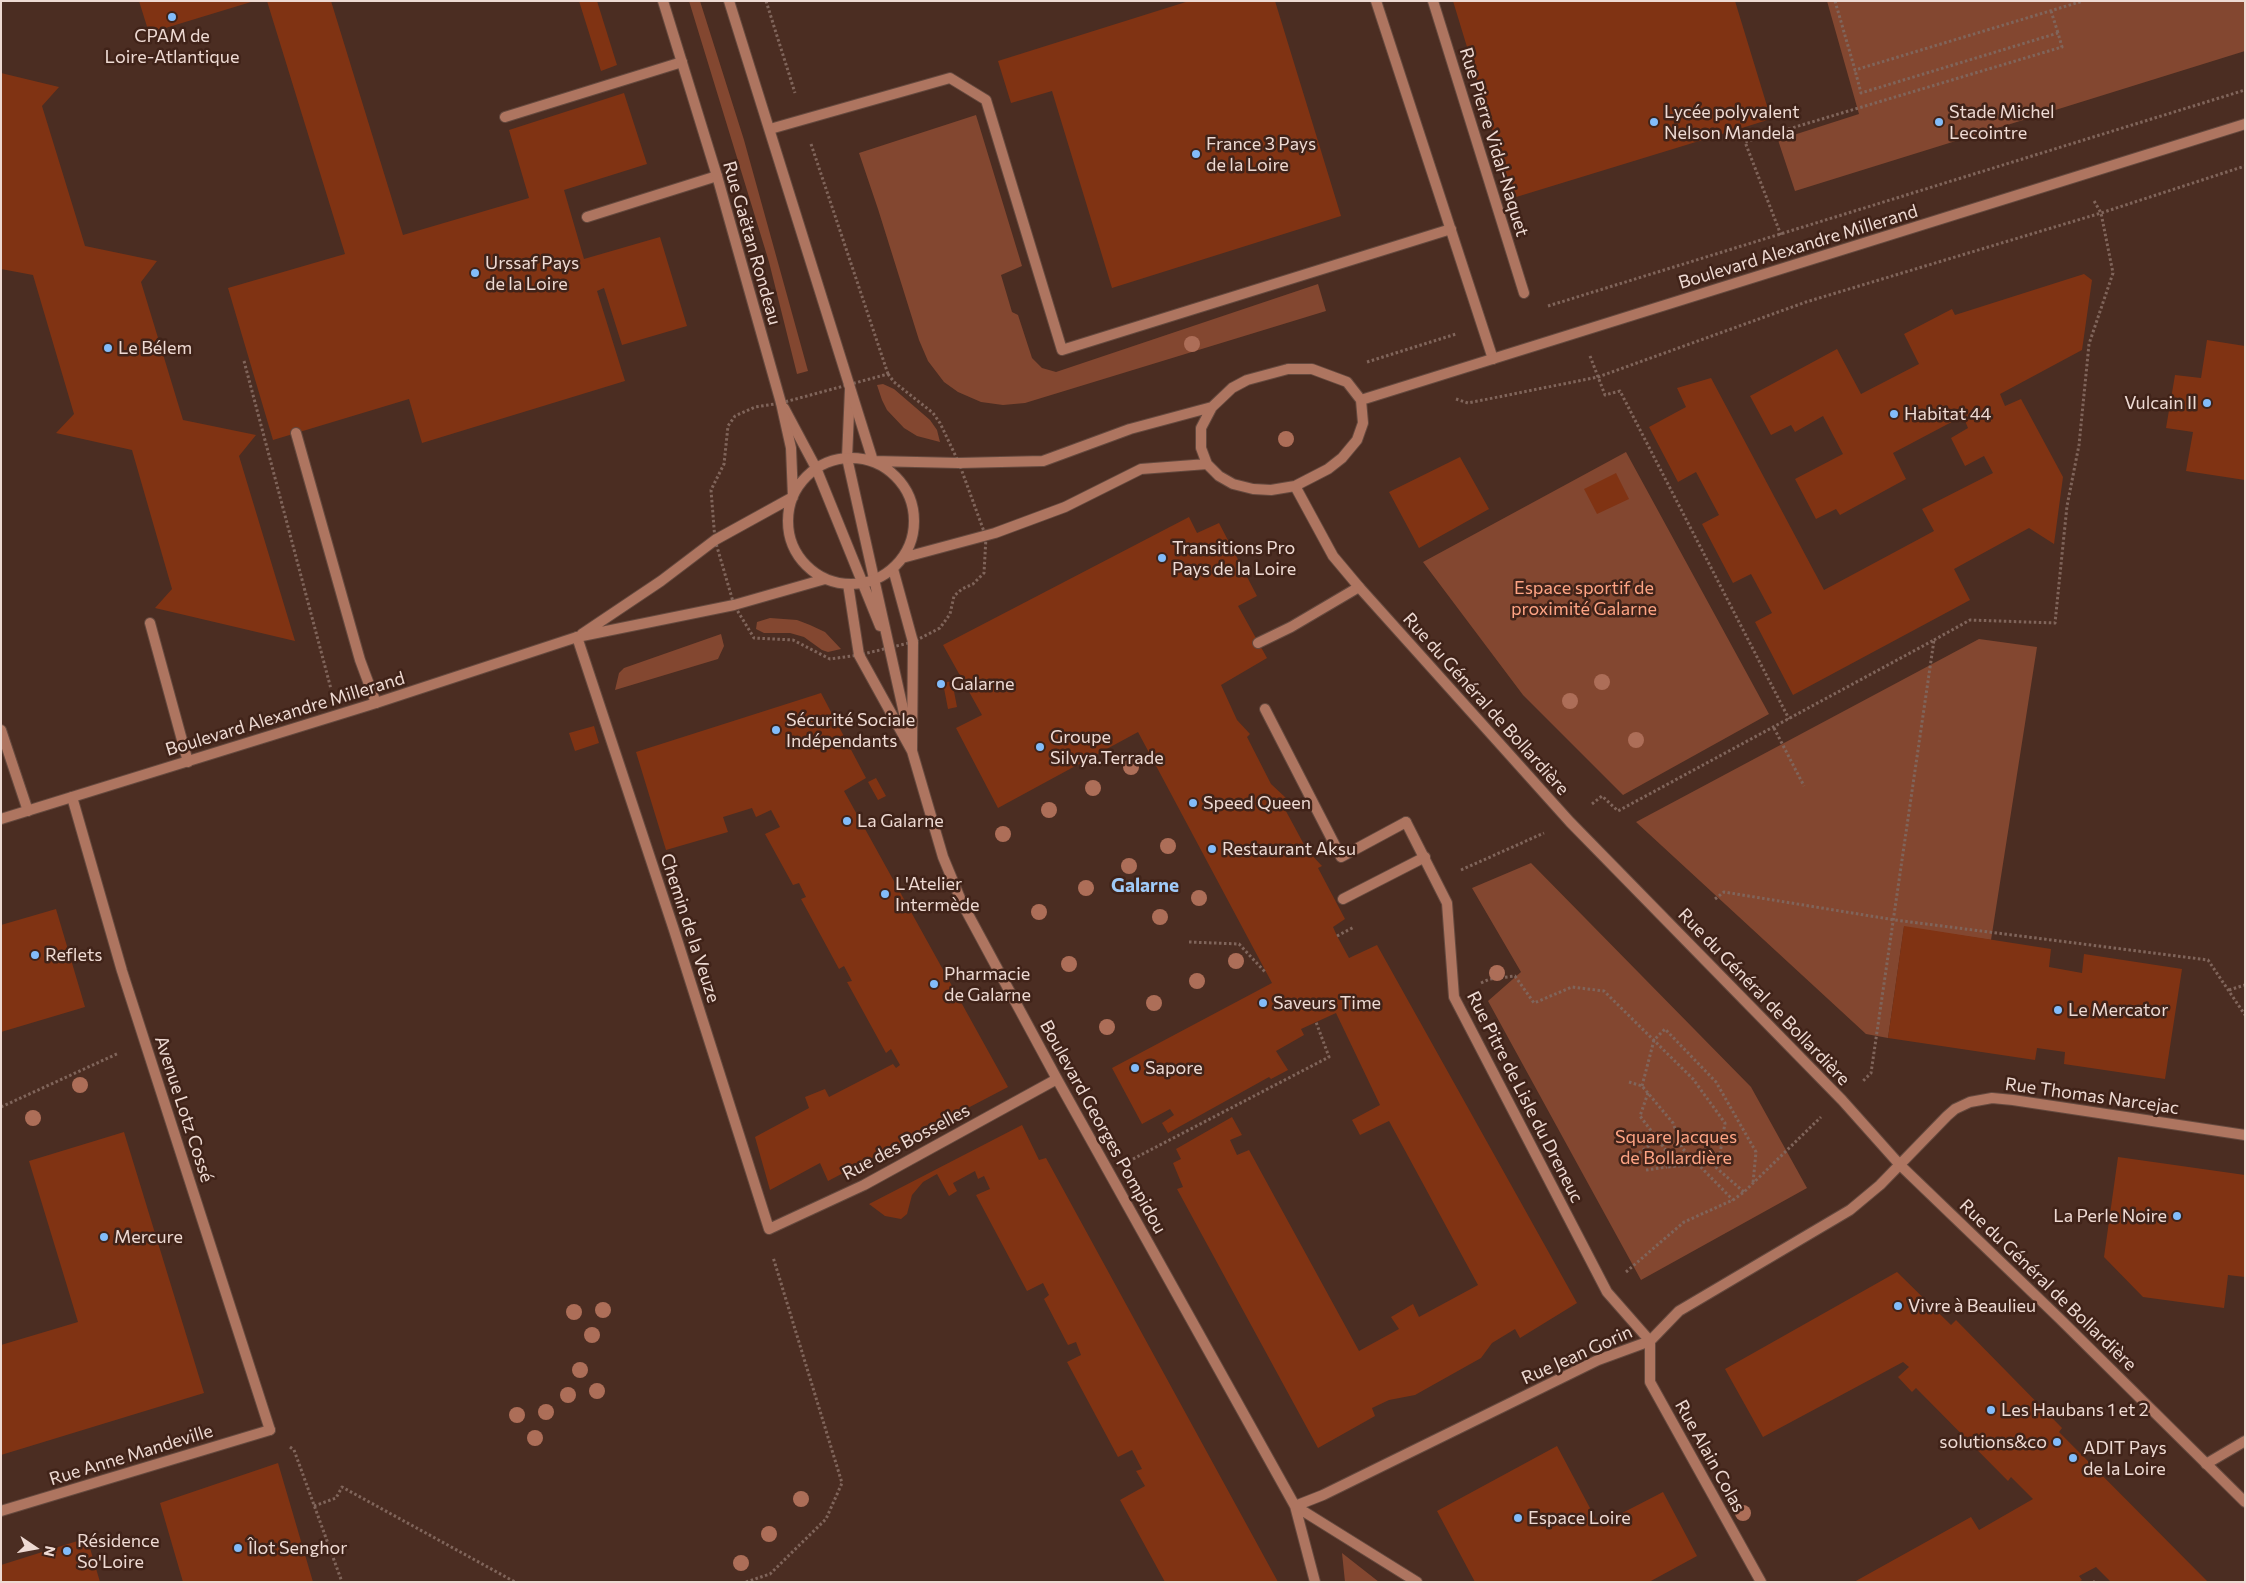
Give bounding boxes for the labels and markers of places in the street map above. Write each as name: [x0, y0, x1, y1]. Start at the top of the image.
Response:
marker: CPAM de Loire-Atlantique: [166, 11, 178, 23]
place label: CPAM de Loire-Atlantique: [105, 25, 239, 68]
place label: Lycée polyvalent Nelson Mandela: [1664, 101, 1800, 144]
place label: Stade Michel Lecointre: [1949, 101, 2055, 144]
marker: Lycée polyvalent Nelson Mandela: [1648, 116, 1660, 128]
marker: Stade Michel Lecointre: [1933, 116, 1945, 128]
place label: France 3 Pays de la Loire: [1206, 133, 1316, 176]
marker: France 3 Pays de la Loire: [1190, 148, 1202, 160]
place label: Urssaf Pays de la Loire: [485, 252, 579, 294]
marker: Urssaf Pays de la Loire: [469, 267, 481, 279]
place label: Le Bélem: [118, 337, 192, 359]
marker: Le Bélem: [102, 342, 114, 354]
place label: Vulcain II: [2124, 392, 2197, 414]
marker: Vulcain II: [2201, 397, 2213, 409]
place label: Habitat 44: [1904, 403, 1991, 425]
marker: Habitat 44: [1888, 408, 1900, 420]
place label: Transitions Pro Pays de la Loire: [1172, 537, 1296, 580]
marker: Transitions Pro Pays de la Loire: [1156, 552, 1168, 564]
place label: Galarne: [951, 673, 1015, 695]
marker: Galarne: [935, 678, 947, 690]
place label: Sécurité Sociale Indépendants: [786, 709, 915, 752]
marker: Sécurité Sociale Indépendants: [770, 724, 782, 736]
place label: Groupe Silvya.Terrade: [1050, 726, 1164, 769]
marker: Groupe Silvya.Terrade: [1034, 741, 1046, 753]
place label: Speed Queen: [1203, 792, 1311, 814]
marker: Speed Queen: [1187, 797, 1199, 809]
place label: La Galarne: [857, 810, 944, 832]
marker: La Galarne: [841, 815, 853, 827]
place label: Restaurant Aksu: [1222, 838, 1356, 860]
marker: Restaurant Aksu: [1206, 843, 1218, 855]
place label: L'Atelier Intermède: [895, 873, 979, 916]
marker: L'Atelier Intermède: [879, 888, 891, 900]
place label: Reflets: [45, 944, 102, 966]
marker: Reflets: [29, 949, 41, 961]
place label: Pharmacie de Galarne: [944, 963, 1031, 1006]
marker: Pharmacie de Galarne: [928, 978, 940, 990]
place label: Saveurs Time: [1273, 992, 1381, 1014]
marker: Saveurs Time: [1257, 997, 1269, 1009]
place label: Le Mercator: [2068, 999, 2168, 1021]
marker: Le Mercator: [2052, 1004, 2064, 1016]
place label: Sapore: [1145, 1057, 1203, 1079]
marker: Sapore: [1129, 1062, 1141, 1074]
place label: La Perle Noire: [2053, 1205, 2167, 1227]
marker: La Perle Noire: [2171, 1210, 2183, 1222]
place label: Mercure: [114, 1226, 183, 1248]
marker: Mercure: [98, 1231, 110, 1243]
place label: Vivre à Beaulieu: [1908, 1295, 2036, 1317]
marker: Vivre à Beaulieu: [1892, 1300, 1904, 1312]
place label: Les Haubans 1 et 2: [2001, 1399, 2149, 1421]
marker: Les Haubans 1 et 2: [1985, 1404, 1997, 1416]
place label: solutions&co: [1939, 1431, 2047, 1453]
marker: solutions&co: [2051, 1436, 2063, 1448]
place label: ADIT Pays de la Loire: [2083, 1437, 2167, 1480]
marker: ADIT Pays de la Loire: [2067, 1452, 2079, 1464]
place label: Espace Loire: [1528, 1507, 1631, 1529]
marker: Espace Loire: [1512, 1512, 1524, 1524]
place label: Résidence So'Loire: [77, 1530, 159, 1572]
place label: Îlot Senghor: [248, 1537, 347, 1559]
marker: Îlot Senghor: [232, 1542, 244, 1554]
marker: Résidence So'Loire: [61, 1545, 73, 1557]

